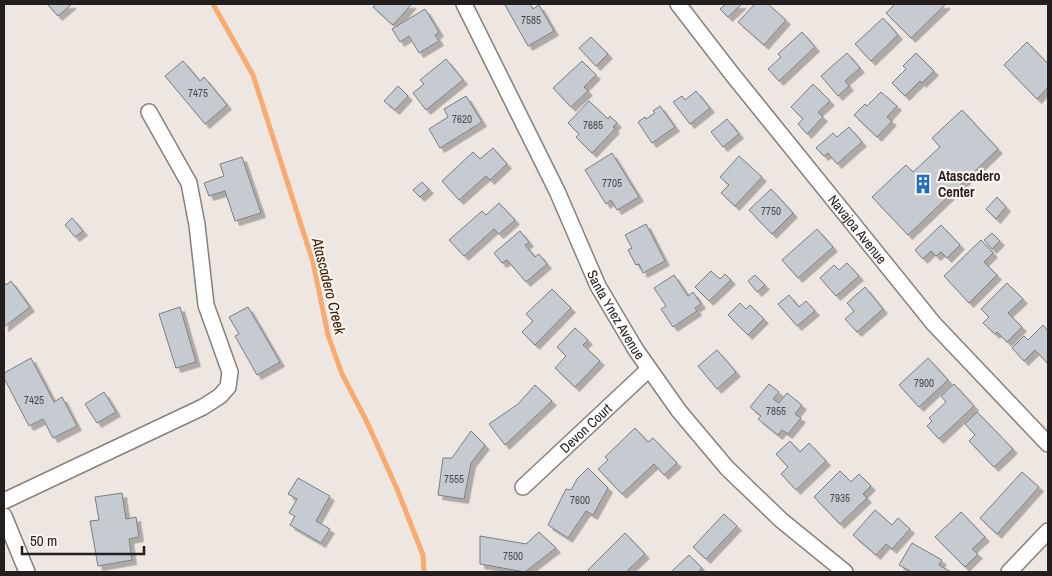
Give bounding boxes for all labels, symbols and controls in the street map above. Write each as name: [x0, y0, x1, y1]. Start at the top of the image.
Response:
house number: 7585: [521, 13, 541, 27]
house number: 7475: [188, 86, 208, 100]
house number: 7620: [452, 112, 472, 126]
house number: 7685: [583, 118, 603, 132]
place label: Atascadero Center: [938, 167, 1001, 201]
building icon: Atascadero Center: [912, 173, 934, 195]
house number: 7705: [602, 176, 622, 190]
street label: Navajoa Avenue: [824, 191, 891, 267]
house number: 7750: [761, 204, 781, 218]
water label: Atascadero Creek: [307, 235, 351, 337]
street label: Santa Ynez Avenue: [583, 267, 649, 363]
house number: 7900: [914, 376, 934, 390]
house number: 7425: [24, 393, 44, 407]
street label: Devon Court: [556, 400, 615, 457]
house number: 7855: [766, 404, 786, 418]
house number: 7555: [444, 472, 464, 486]
house number: 7935: [830, 491, 850, 505]
house number: 7600: [570, 493, 590, 507]
scale bar: [22, 524, 145, 556]
text: 50 m: [30, 530, 57, 551]
house number: 7500: [503, 549, 523, 563]

